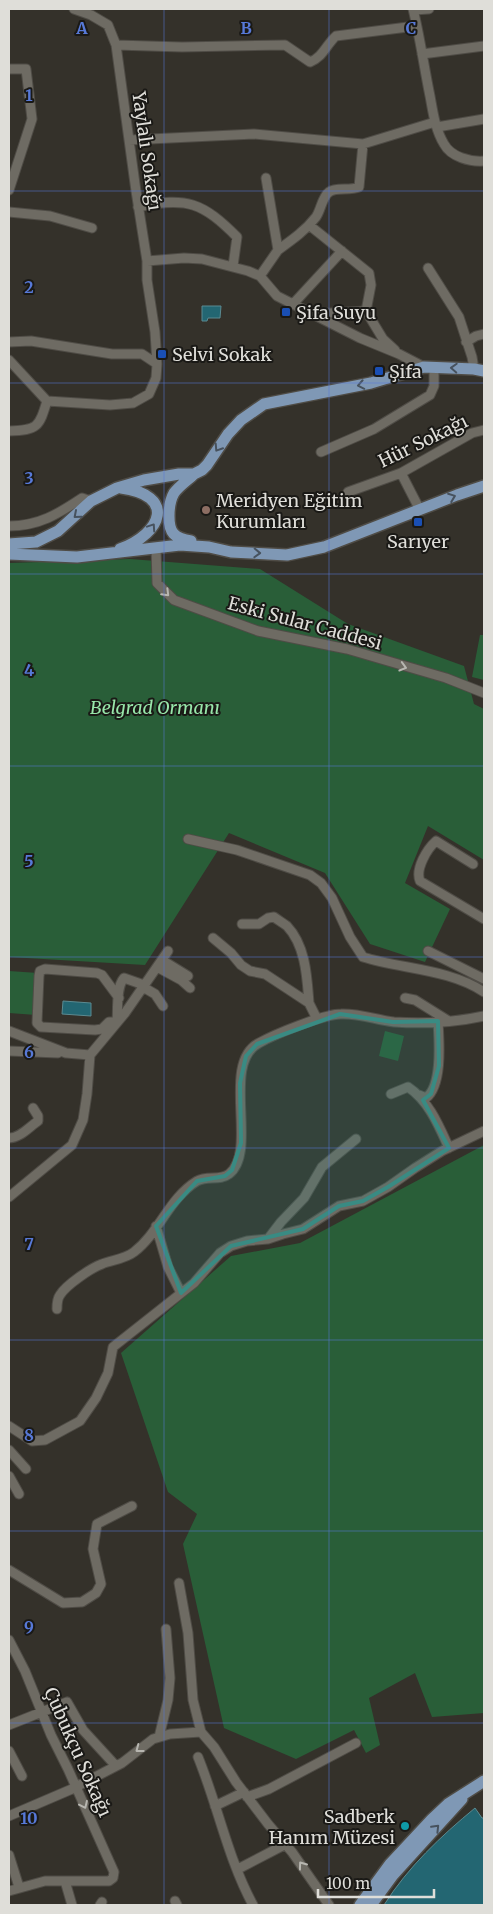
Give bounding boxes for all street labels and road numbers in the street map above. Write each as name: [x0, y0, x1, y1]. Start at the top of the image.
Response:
street label: Yaylalı Sokağı: [127, 89, 167, 212]
street label: Hür Sokağı: [374, 409, 472, 473]
street label: Eski Sular Caddesi: [225, 591, 385, 655]
street label: Çubukçu Sokağı: [39, 1684, 117, 1820]

